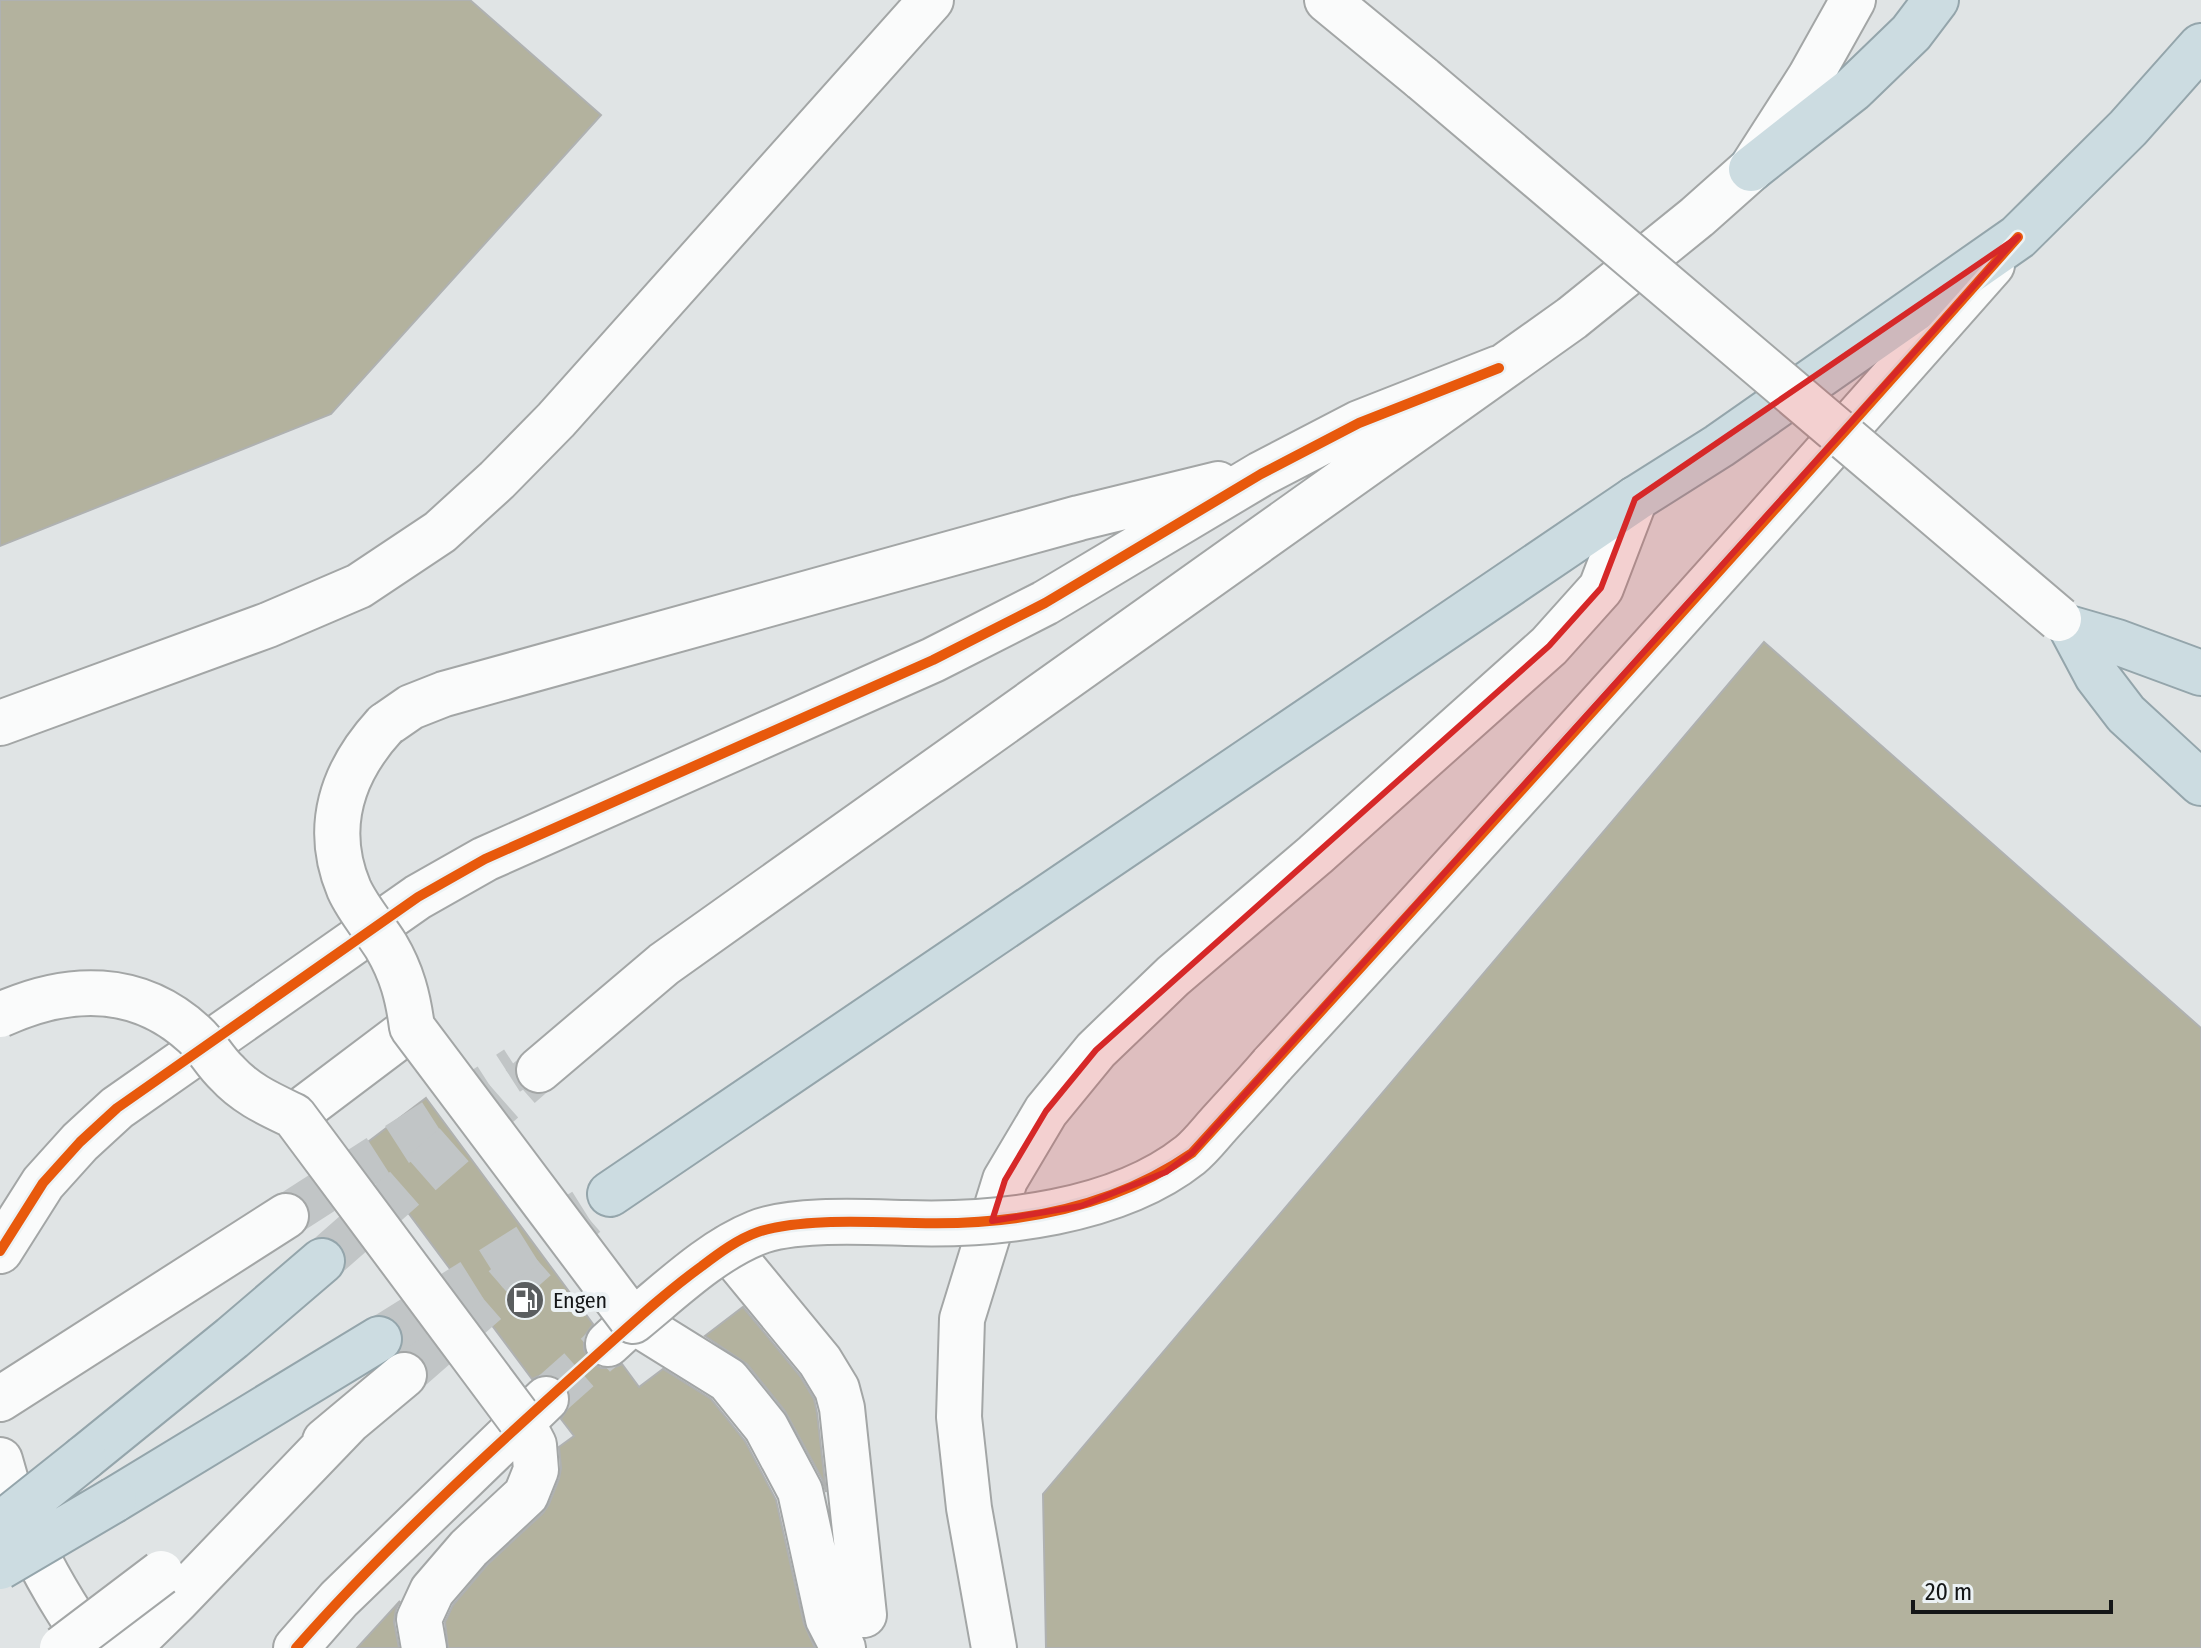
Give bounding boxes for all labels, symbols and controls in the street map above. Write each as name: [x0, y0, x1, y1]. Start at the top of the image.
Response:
fuel station icon: Engen: [504, 1279, 546, 1321]
place label: Engen: [553, 1287, 607, 1314]
scale bar: [1913, 1564, 2111, 1614]
text: 20 m: [1925, 1578, 1972, 1606]

